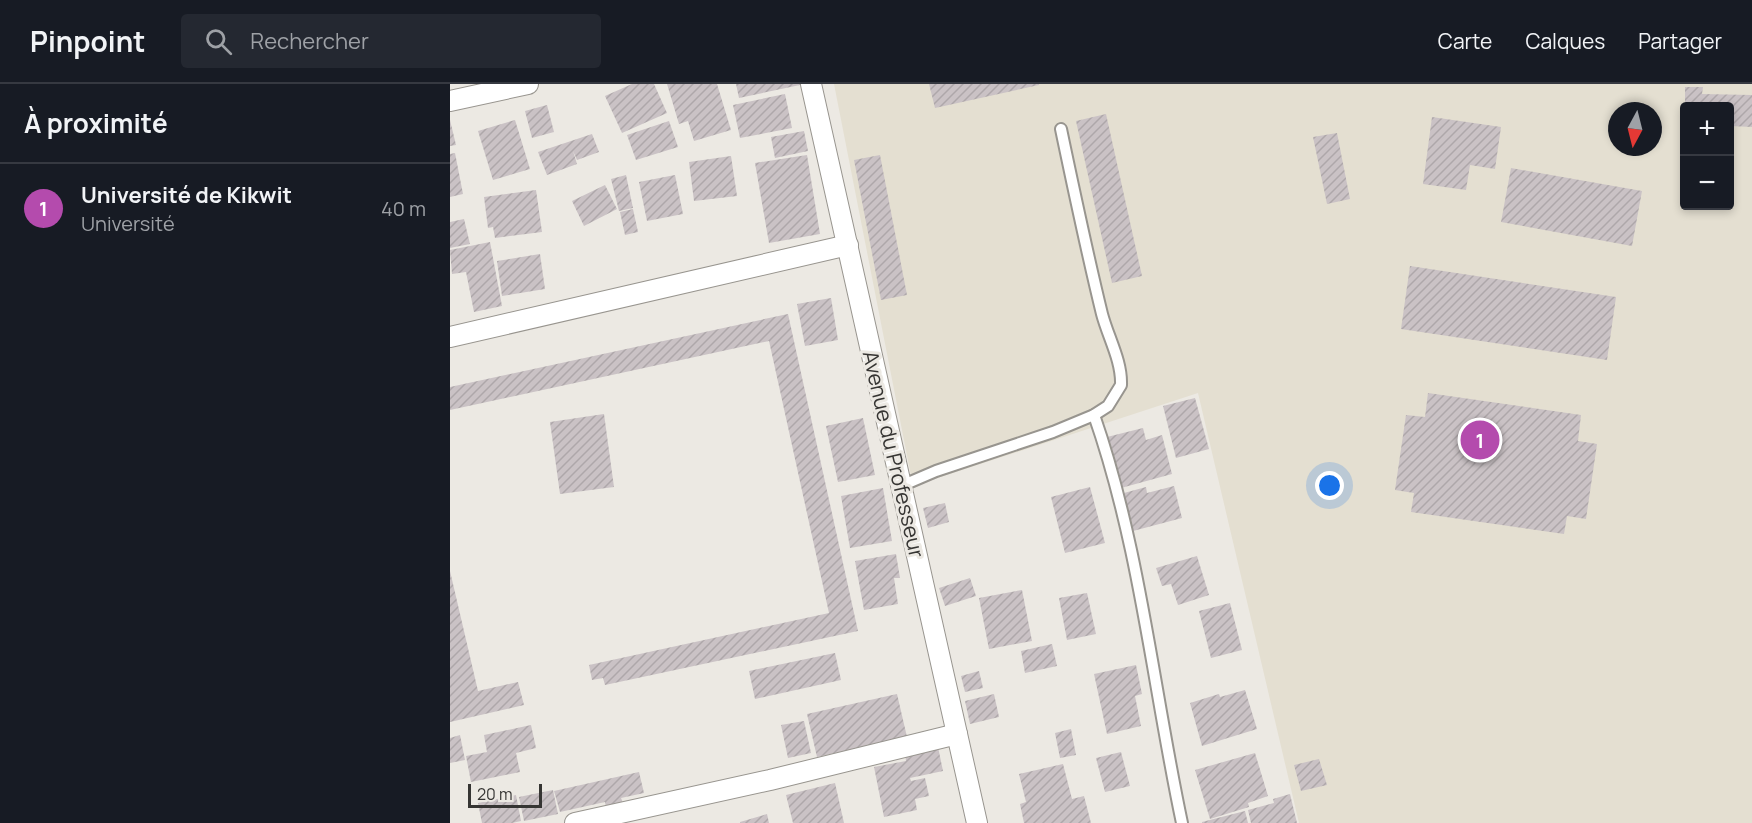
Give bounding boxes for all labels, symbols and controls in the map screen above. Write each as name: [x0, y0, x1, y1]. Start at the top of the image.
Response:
search box: [181, 14, 601, 68]
text: Pinpoint: [30, 22, 145, 60]
icon: search: [202, 25, 235, 58]
text: Rechercher: [250, 26, 369, 56]
text: Carte: [1438, 27, 1492, 55]
text: Calques: [1525, 27, 1605, 55]
text: Partager: [1638, 27, 1722, 55]
north arrow: [1608, 102, 1662, 156]
map controls: [1680, 102, 1734, 210]
button: +: [1680, 102, 1734, 156]
text: À proximité: [24, 105, 168, 141]
button: −: [1680, 156, 1734, 210]
text: Université de Kikwit: [81, 180, 292, 210]
text: 1: [39, 195, 48, 222]
text: 40 m: [381, 195, 426, 222]
text: Université: [81, 210, 175, 237]
street label: Avenue du Professeur: [857, 348, 932, 561]
pin: 1: [1460, 418, 1500, 462]
your location: [1315, 471, 1344, 500]
scale bar: [468, 781, 542, 808]
text: 20 m: [477, 783, 513, 805]

